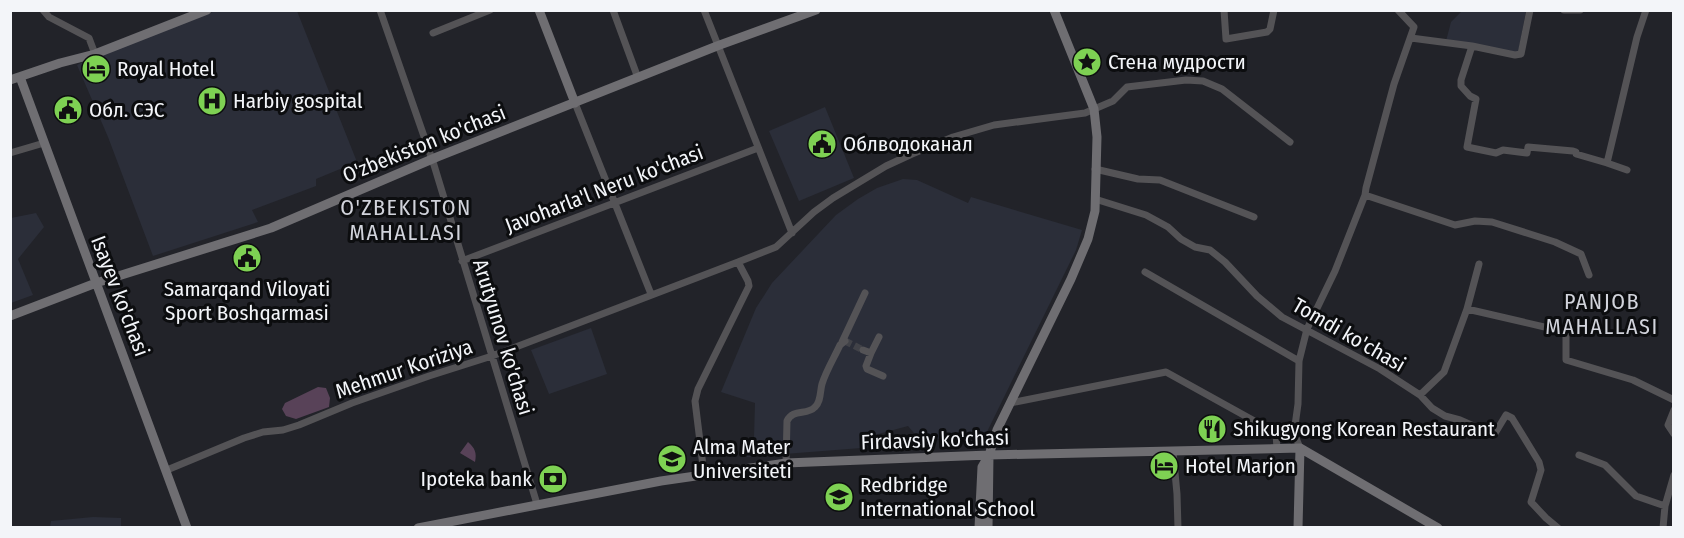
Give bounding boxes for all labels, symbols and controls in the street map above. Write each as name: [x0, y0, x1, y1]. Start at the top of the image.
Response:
place icon: Стена мудрости: [1071, 46, 1103, 78]
place label: Стена мудрости: [1108, 49, 1246, 75]
hotel icon: Royal Hotel: [80, 53, 112, 85]
place label: Royal Hotel: [117, 56, 215, 82]
hospital icon: Harbiy gospital: [196, 85, 228, 117]
place label: Harbiy gospital: [233, 88, 363, 114]
public building icon: Обл. СЭС: [52, 94, 84, 126]
place label: Обл. СЭС: [89, 97, 165, 123]
street label: O'zbekiston ko'chasi: [339, 99, 509, 189]
public building icon: Облводоканал: [806, 128, 838, 160]
place label: Облводоканал: [843, 131, 973, 157]
street label: Javoharla'l Neru ko'chasi: [501, 139, 707, 239]
district label: O'ZBEKISTON MAHALLASI: [340, 194, 472, 246]
street label: Isayev ko'chasi: [85, 232, 155, 360]
public building icon: Samarqand Viloyati Sport Boshqarmasi: [231, 242, 263, 274]
street label: Arutyunov ko'chasi: [467, 256, 539, 418]
place label: Samarqand Viloyati Sport Boshqarmasi: [164, 276, 330, 326]
district label: PANJOB MAHALLASI: [1545, 288, 1659, 340]
street label: Tomdi ko'chasi: [1288, 292, 1410, 378]
street label: Mehmur Koriziya: [332, 333, 476, 405]
restaurant icon: Shikugyong Korean Restaurant: [1196, 413, 1228, 445]
place label: Shikugyong Korean Restaurant: [1233, 416, 1495, 442]
street label: Firdavsiy ko'chasi: [860, 424, 1010, 456]
place label: Alma Mater Universiteti: [693, 434, 792, 484]
school or university icon: Alma Mater Universiteti: [656, 443, 688, 475]
hotel icon: Hotel Marjon: [1148, 450, 1180, 482]
place label: Hotel Marjon: [1185, 453, 1296, 479]
bank icon: Ipoteka bank: [537, 463, 569, 495]
place label: Ipoteka bank: [421, 466, 532, 492]
place label: Redbridge International School: [860, 472, 1036, 522]
school or university icon: Redbridge International School: [823, 481, 855, 513]

